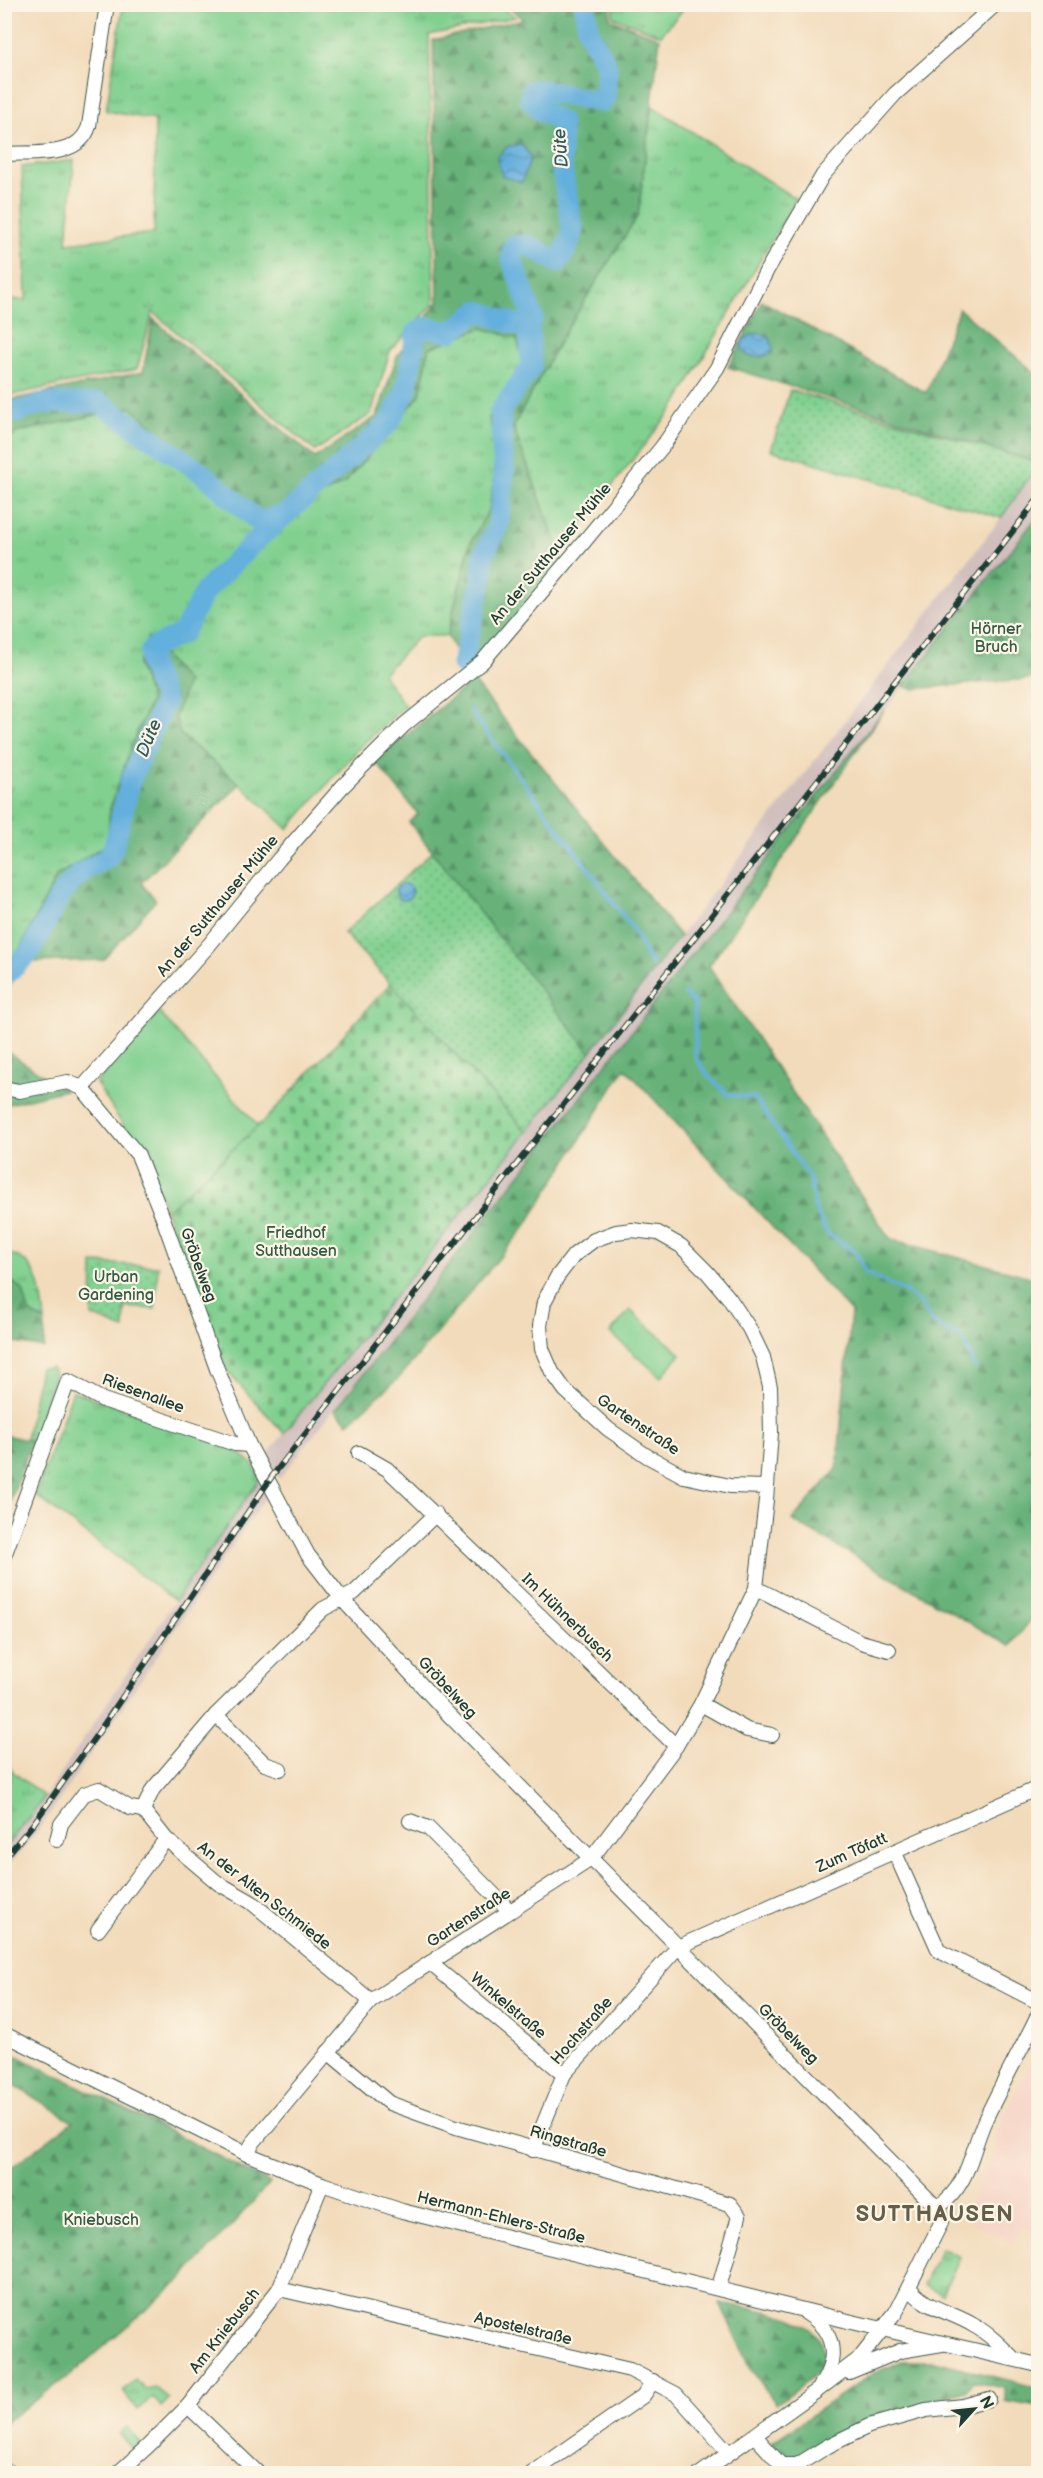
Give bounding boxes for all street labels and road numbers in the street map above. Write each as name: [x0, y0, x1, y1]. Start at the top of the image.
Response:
street label: An der Sutthauser Mühle: [486, 479, 616, 629]
street label: An der Sutthauser Mühle: [153, 831, 283, 981]
street label: Gröbelweg: [176, 1225, 220, 1305]
street label: Riesenallee: [99, 1370, 187, 1418]
street label: Gartenstraße: [593, 1390, 683, 1460]
street label: Im Hühnerbusch: [517, 1570, 617, 1666]
street label: Gröbelweg: [413, 1653, 481, 1723]
street label: Zum Töfatt: [813, 1829, 890, 1877]
street label: An der Alten Schmiede: [193, 1838, 335, 1954]
street label: Gartenstraße: [424, 1884, 515, 1952]
street label: Winkelstraße: [466, 1969, 550, 2043]
street label: Hochstraße: [547, 1993, 617, 2069]
street label: Gröbelweg: [754, 2000, 822, 2068]
street label: Ringstraße: [527, 2122, 609, 2162]
street label: Hermann-Ehlers-Straße: [415, 2188, 588, 2248]
street label: Am Kniebusch: [186, 2284, 264, 2377]
street label: Apostelstraße: [472, 2309, 574, 2350]

